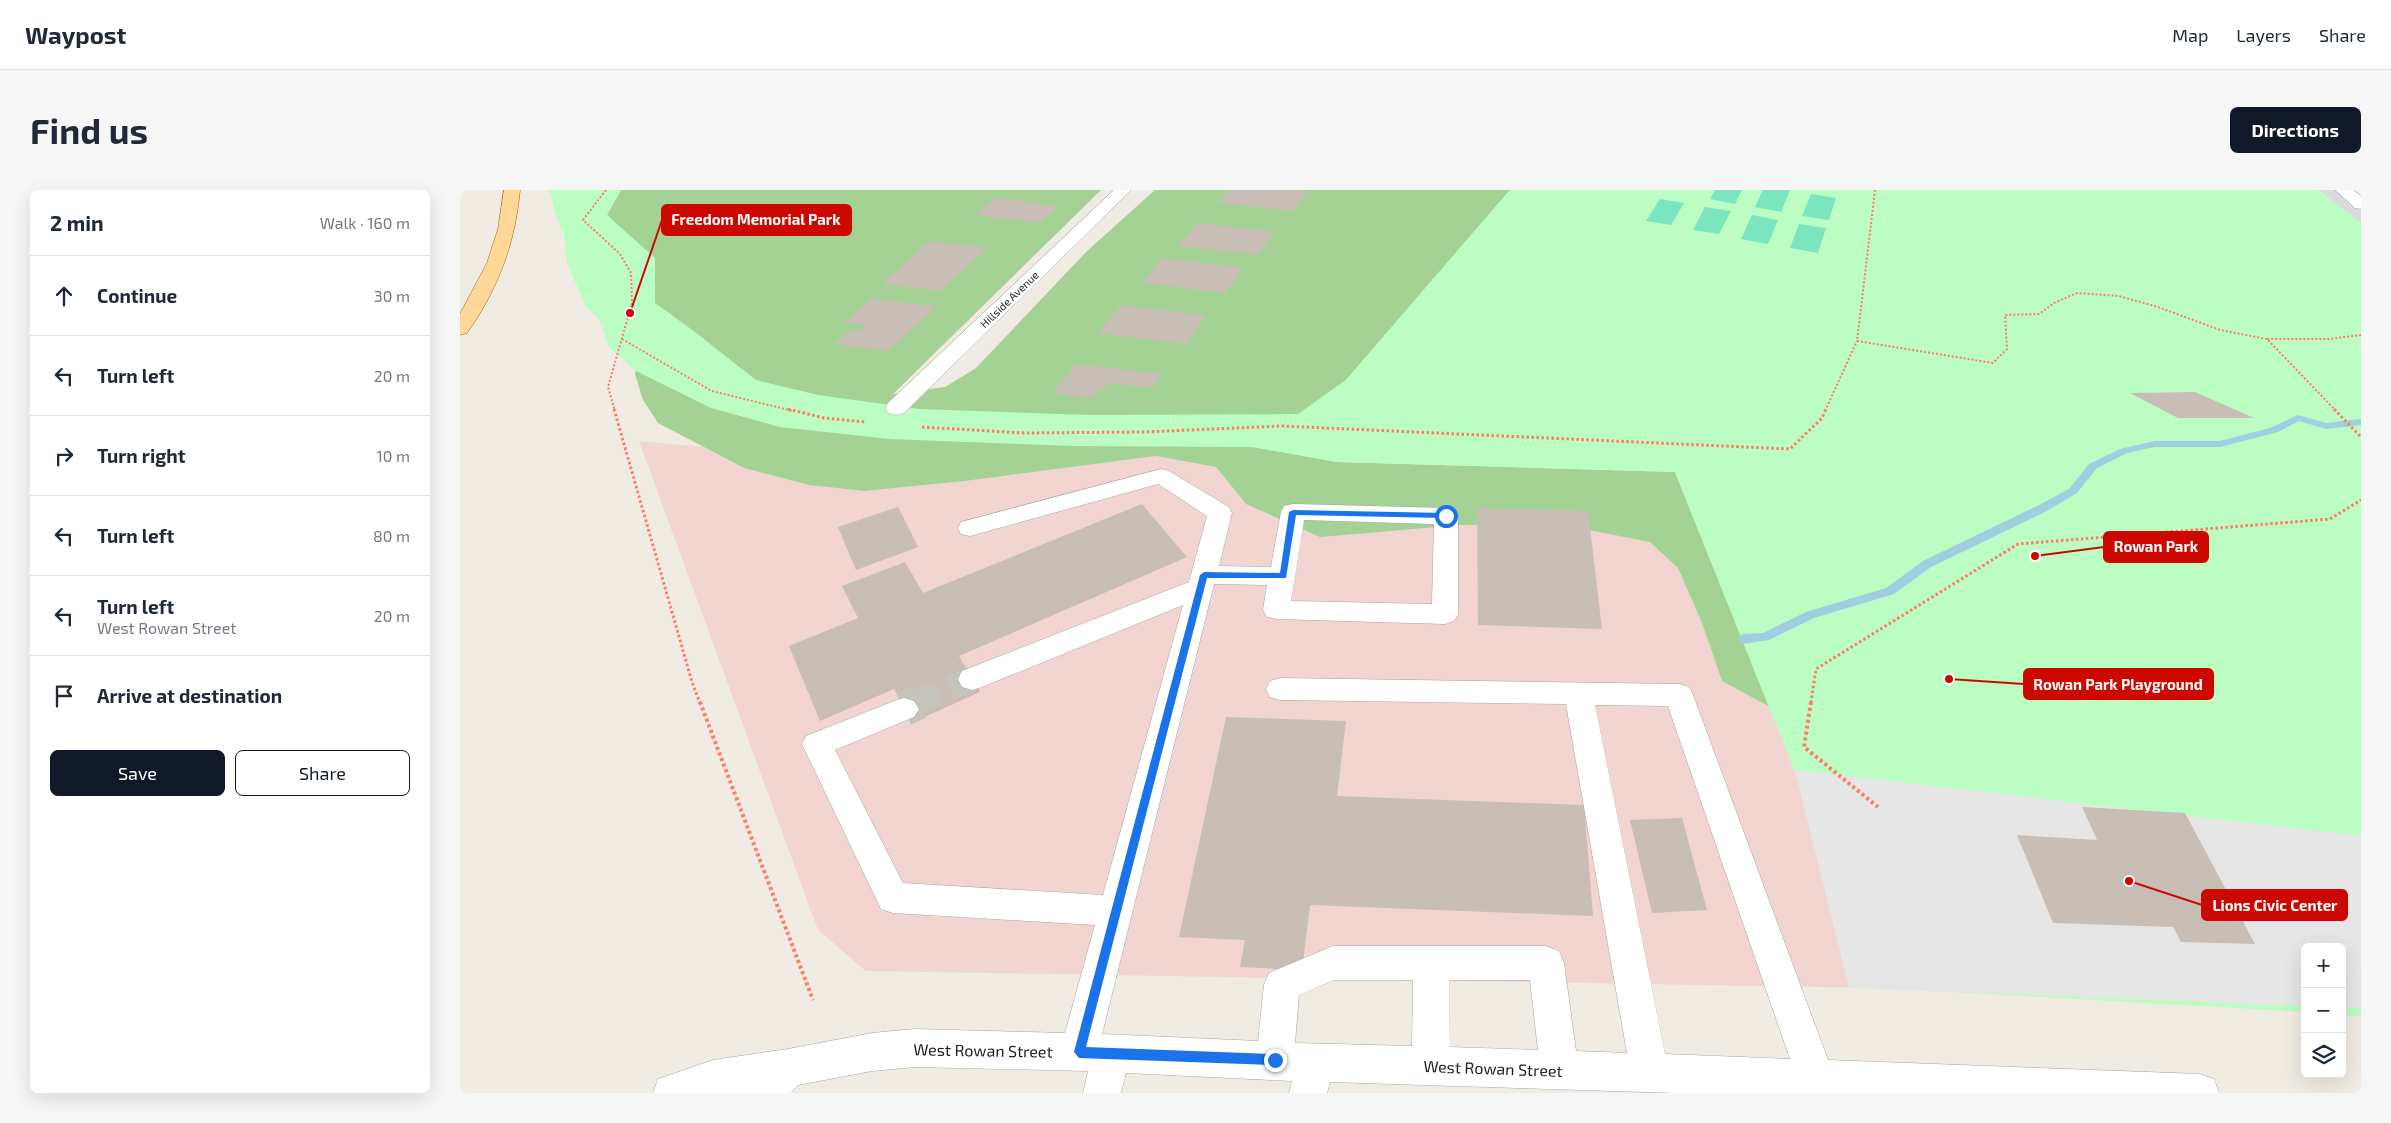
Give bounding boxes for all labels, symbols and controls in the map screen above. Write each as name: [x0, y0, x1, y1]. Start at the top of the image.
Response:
text: Waypost: [25, 20, 126, 49]
text: Map: [2172, 24, 2208, 46]
text: Layers: [2236, 24, 2291, 46]
text: Share: [2319, 24, 2366, 46]
button: Directions: [2230, 107, 2361, 153]
text: Find us: [30, 109, 148, 151]
callout: Freedom Memorial Park: [662, 205, 851, 235]
text: 2 min: [50, 210, 104, 235]
text: Freedom Memorial Park: [671, 210, 841, 228]
text: Walk · 160 m: [320, 213, 410, 232]
street label: Hillside Avenue: [977, 268, 1041, 330]
icon: ahead: [50, 282, 78, 310]
text: Continue: [97, 284, 177, 307]
text: 30 m: [374, 286, 410, 305]
icon: left: [50, 362, 78, 390]
text: Turn left: [97, 364, 174, 387]
text: 20 m: [374, 366, 410, 385]
icon: right: [50, 442, 78, 470]
text: Turn right: [97, 444, 185, 467]
text: 10 m: [376, 446, 410, 465]
route start: [1435, 505, 1458, 528]
icon: left: [50, 522, 78, 550]
text: Turn left: [97, 524, 174, 547]
text: 80 m: [373, 526, 410, 545]
callout: Rowan Park: [2104, 532, 2208, 562]
text: Rowan Park: [2114, 537, 2199, 555]
text: Turn left: [97, 595, 174, 618]
icon: left: [50, 602, 78, 630]
text: 20 m: [374, 606, 410, 625]
text: West Rowan Street: [97, 618, 236, 637]
callout: Rowan Park Playground: [2024, 669, 2213, 699]
text: Rowan Park Playground: [2033, 675, 2203, 694]
icon: arrive: [50, 682, 78, 710]
text: Arrive at destination: [97, 684, 282, 707]
button: Save: [50, 750, 225, 796]
button: Share: [235, 750, 410, 796]
callout: Lions Civic Center: [2202, 890, 2347, 920]
text: Lions Civic Center: [2212, 896, 2338, 914]
map controls: [2301, 943, 2346, 1078]
button: +: [2301, 943, 2346, 988]
button: −: [2301, 988, 2346, 1033]
button: layers: [2301, 1033, 2346, 1078]
street label: West Rowan Street: [913, 1039, 1053, 1061]
route end: [1264, 1049, 1287, 1072]
street label: West Rowan Street: [1423, 1056, 1563, 1080]

